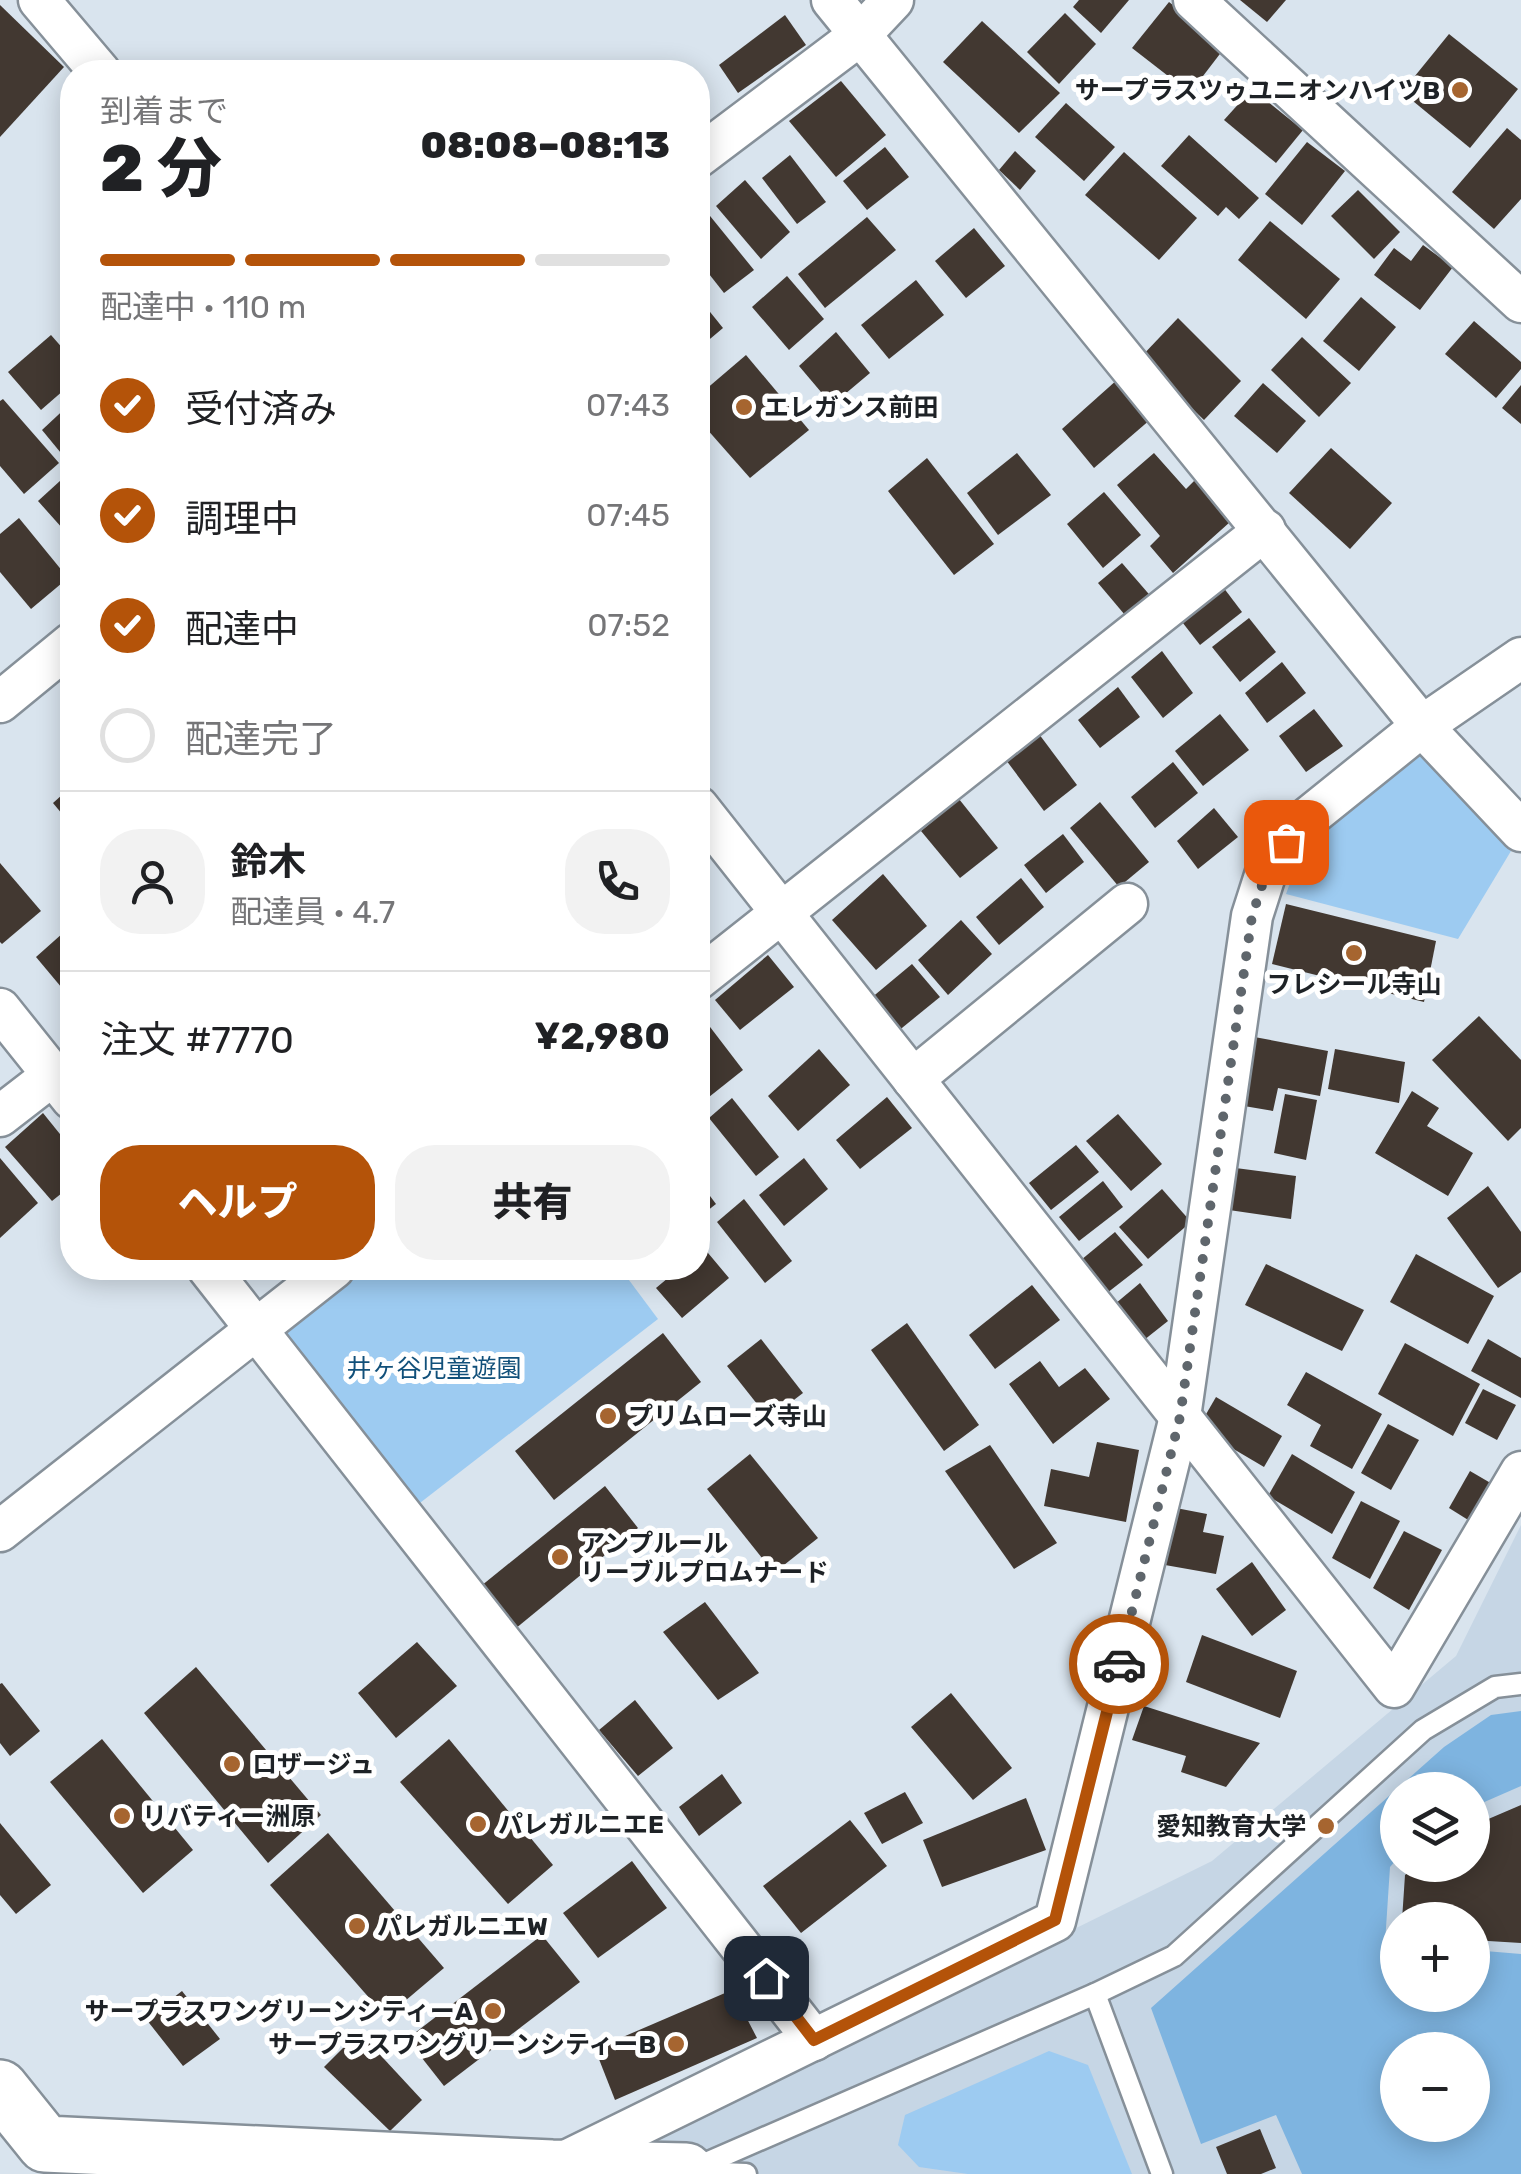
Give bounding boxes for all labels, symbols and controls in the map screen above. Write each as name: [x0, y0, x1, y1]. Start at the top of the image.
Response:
place label: サープラスツゥユニオンハイツB: [1075, 76, 1440, 105]
marker: サープラスツゥユニオンハイツB: [1449, 79, 1471, 101]
text: 到着まで: [100, 92, 228, 130]
text: 08:08–08:13: [420, 122, 670, 168]
text: 2 分: [100, 130, 222, 207]
text: 配達中 · 110 m: [100, 288, 306, 326]
icon: check: [100, 378, 155, 433]
text: 受付済み: [185, 386, 337, 432]
text: 07:43: [586, 386, 670, 424]
place label: エレガンス前田: [764, 393, 939, 422]
marker: エレガンス前田: [733, 396, 755, 418]
icon: check: [100, 488, 155, 543]
text: 調理中: [185, 496, 299, 542]
text: 07:45: [586, 496, 670, 534]
icon: check: [100, 598, 155, 653]
text: 配達中: [185, 606, 299, 652]
text: 07:52: [587, 606, 670, 644]
text: 配達完了: [185, 716, 337, 762]
pin: [1244, 800, 1329, 885]
icon: bag: [1259, 815, 1314, 870]
button: person: [100, 829, 205, 934]
button: phone: [565, 829, 670, 934]
text: 鈴木: [230, 839, 306, 885]
text: 配達員 · 4.7: [230, 893, 395, 931]
marker: フレシール寺山: [1343, 942, 1365, 964]
place label: フレシール寺山: [1266, 970, 1442, 999]
text: ¥2,980: [534, 1013, 670, 1059]
text: 注文 #7770: [100, 1017, 294, 1063]
button: ヘルプ: [100, 1145, 375, 1260]
button: 共有: [395, 1145, 670, 1260]
park label: 井ヶ谷児童遊園: [346, 1354, 522, 1383]
place label: プリムローズ寺山: [628, 1402, 827, 1431]
marker: プリムローズ寺山: [597, 1405, 619, 1427]
place label: アンプルール リーブルプロムナード: [580, 1529, 829, 1587]
marker: アンプルール リーブルプロムナード: [549, 1546, 571, 1568]
courier: [1069, 1614, 1169, 1714]
icon: car: [1092, 1637, 1147, 1692]
place label: ロザージュ: [252, 1750, 375, 1779]
marker: ロザージュ: [221, 1753, 243, 1775]
map controls: [1380, 1772, 1490, 2142]
button: layers: [1380, 1772, 1490, 1882]
place label: リバティー洲原: [142, 1802, 316, 1831]
marker: リバティー洲原: [111, 1805, 133, 1827]
place label: パレガルニエE: [498, 1810, 664, 1839]
place label: 愛知教育大学: [1156, 1812, 1306, 1841]
marker: パレガルニエE: [467, 1813, 489, 1835]
marker: 愛知教育大学: [1315, 1815, 1337, 1837]
button: +: [1380, 1902, 1490, 2012]
place label: パレガルニエW: [377, 1912, 548, 1941]
marker: パレガルニエW: [346, 1915, 368, 1937]
pin: [724, 1936, 809, 2021]
icon: home: [739, 1951, 794, 2006]
place label: サープラスワングリーンシティーA: [85, 1997, 473, 2026]
marker: サープラスワングリーンシティーA: [482, 2000, 504, 2022]
place label: サープラスワングリーンシティーB: [268, 2030, 656, 2059]
button: −: [1380, 2032, 1490, 2142]
marker: サープラスワングリーンシティーB: [665, 2033, 687, 2055]

